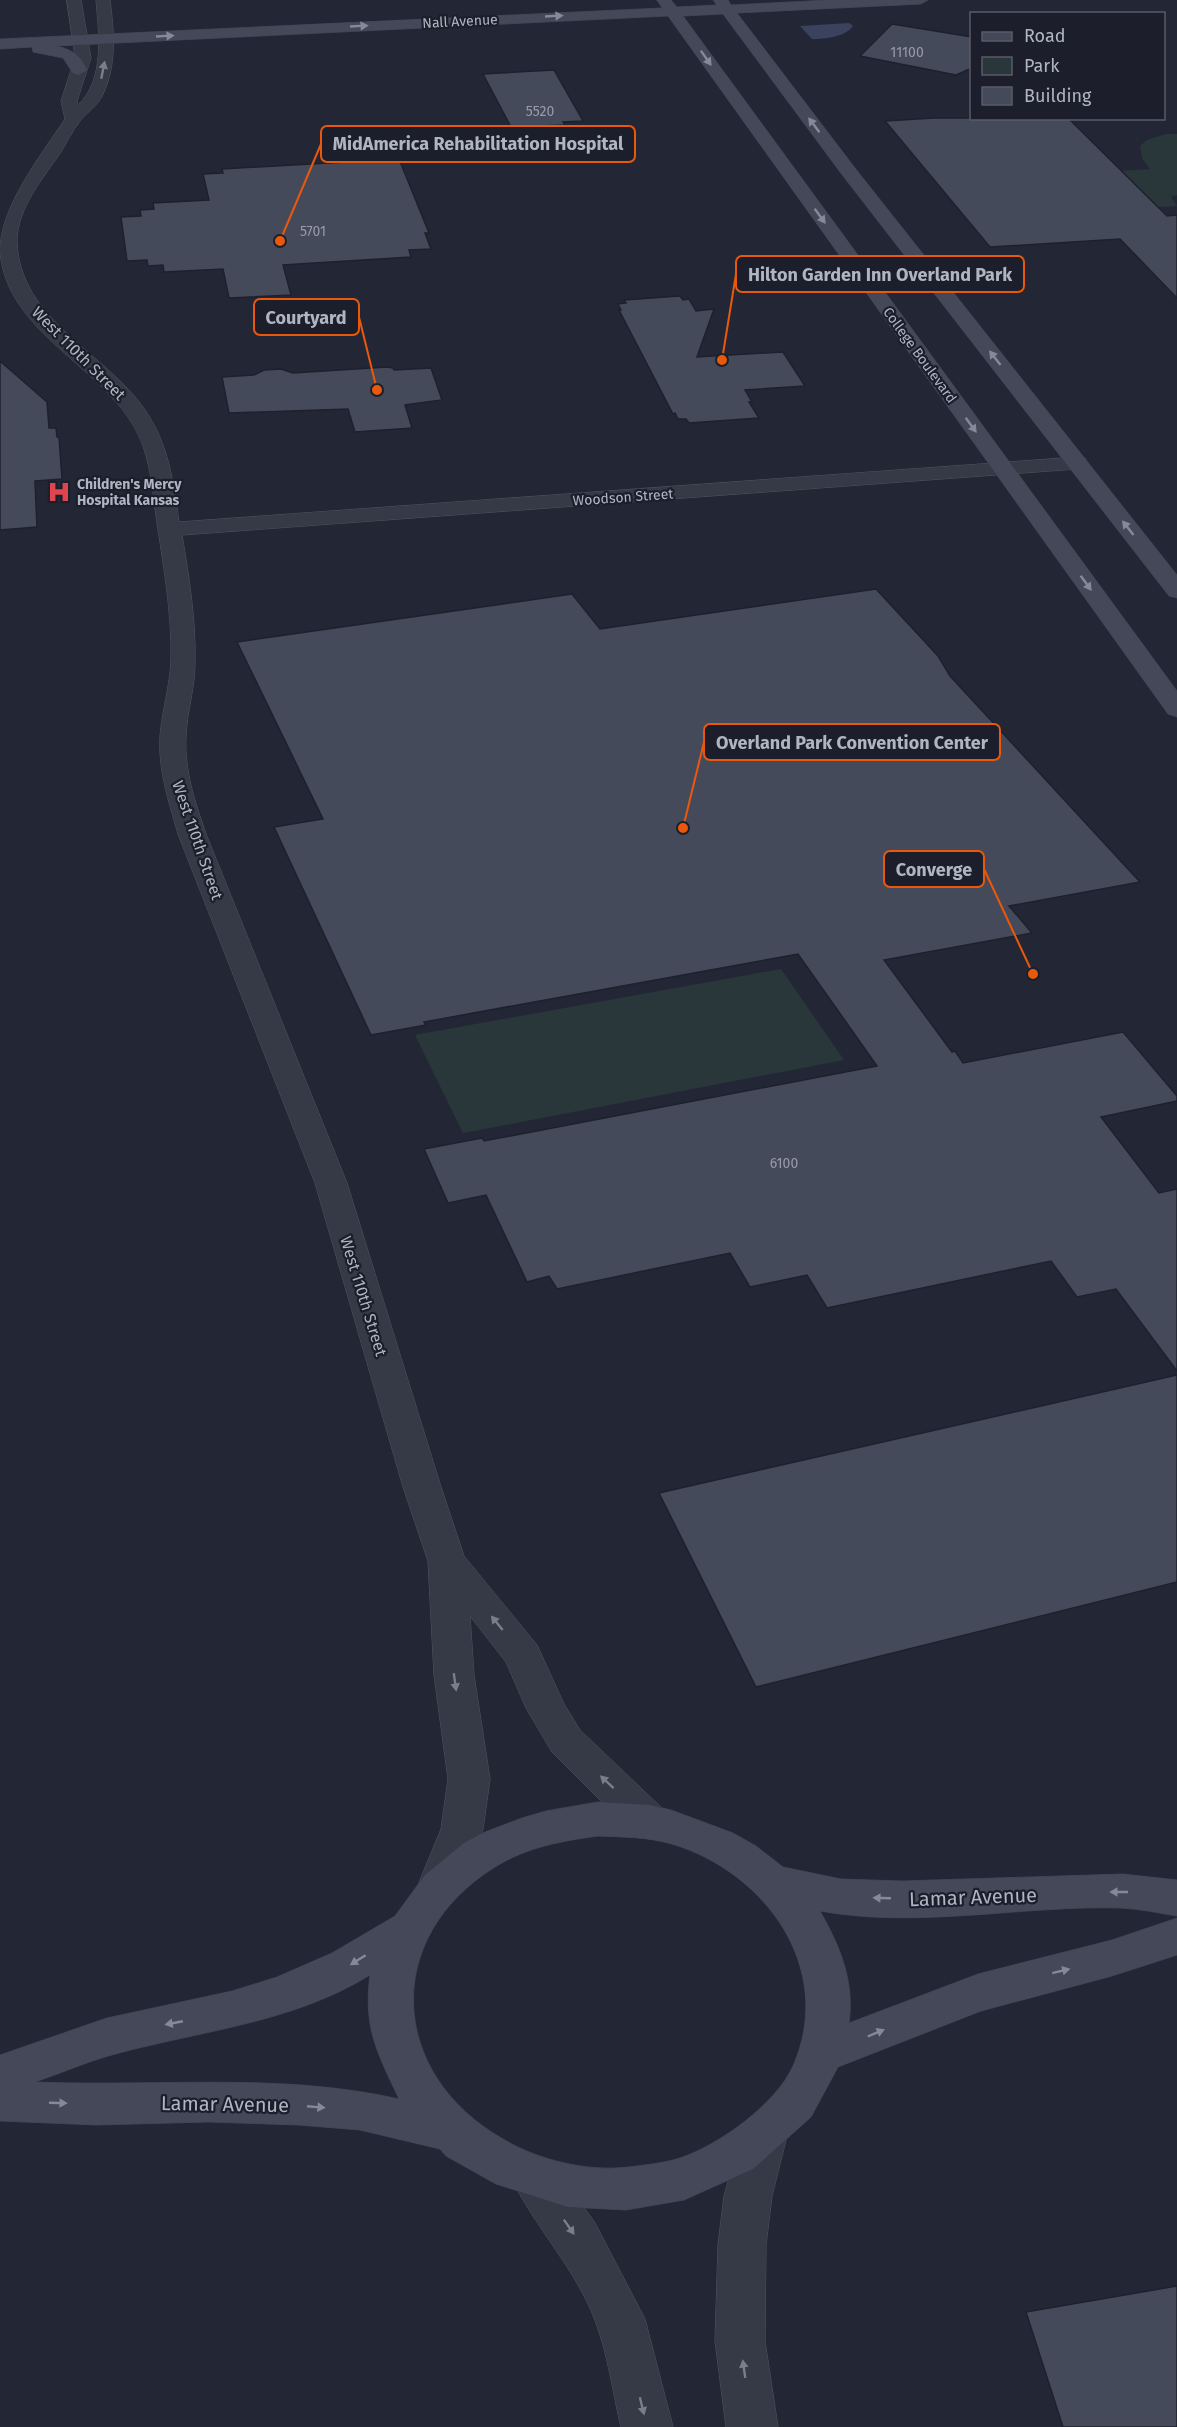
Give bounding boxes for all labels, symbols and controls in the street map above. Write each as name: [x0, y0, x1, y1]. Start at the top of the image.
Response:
street label: Nall Avenue: [422, 11, 498, 32]
one-way arrow: [545, 12, 564, 21]
legend: [970, 12, 1165, 120]
one-way arrow: [350, 21, 369, 30]
text: Road: [1024, 25, 1066, 47]
one-way arrow: [155, 31, 174, 40]
house number: 11100: [890, 44, 924, 61]
one-way arrow: [700, 49, 712, 65]
text: Park: [1024, 55, 1060, 77]
one-way arrow: [99, 60, 108, 79]
text: Building: [1024, 85, 1092, 107]
house number: 5520: [526, 103, 554, 120]
one-way arrow: [808, 117, 820, 133]
callout: MidAmerica Rehabilitation Hospital: [321, 126, 635, 162]
text: MidAmerica Rehabilitation Hospital: [333, 133, 624, 155]
one-way arrow: [814, 207, 826, 223]
house number: 5701: [300, 223, 326, 240]
callout: Hilton Garden Inn Overland Park: [736, 256, 1024, 292]
text: Hilton Garden Inn Overland Park: [748, 264, 1013, 286]
callout: Courtyard: [254, 299, 359, 335]
street label: West 110th Street: [28, 303, 130, 404]
street label: College Boulevard: [879, 304, 960, 406]
text: Courtyard: [265, 307, 347, 329]
one-way arrow: [989, 350, 1001, 366]
one-way arrow: [965, 416, 977, 432]
place label: Children's Mercy Hospital Kansas: [77, 476, 182, 509]
hospital icon: Children's Mercy Hospital Kansas: [46, 479, 72, 505]
street label: Woodson Street: [572, 485, 675, 509]
one-way arrow: [1122, 521, 1134, 537]
one-way arrow: [1080, 574, 1092, 590]
callout: Overland Park Convention Center: [704, 724, 1000, 760]
text: Overland Park Convention Center: [716, 732, 989, 754]
street label: West 110th Street: [168, 778, 227, 902]
callout: Converge: [884, 851, 984, 887]
text: Converge: [896, 859, 972, 881]
house number: 6100: [770, 1155, 798, 1172]
street label: West 110th Street: [336, 1234, 391, 1359]
one-way arrow: [492, 1616, 504, 1631]
one-way arrow: [451, 1673, 460, 1692]
one-way arrow: [600, 1776, 615, 1789]
street label: Lamar Avenue: [909, 1883, 1037, 1911]
one-way arrow: [1109, 1887, 1128, 1897]
one-way arrow: [873, 1894, 892, 1903]
one-way arrow: [350, 1955, 366, 1966]
one-way arrow: [1051, 1965, 1070, 1975]
one-way arrow: [164, 2019, 183, 2028]
one-way arrow: [867, 2028, 885, 2037]
street label: Lamar Avenue: [161, 2091, 289, 2117]
one-way arrow: [49, 2099, 68, 2108]
one-way arrow: [307, 2102, 326, 2112]
one-way arrow: [563, 2218, 575, 2234]
one-way arrow: [740, 2359, 749, 2378]
one-way arrow: [637, 2397, 647, 2415]

